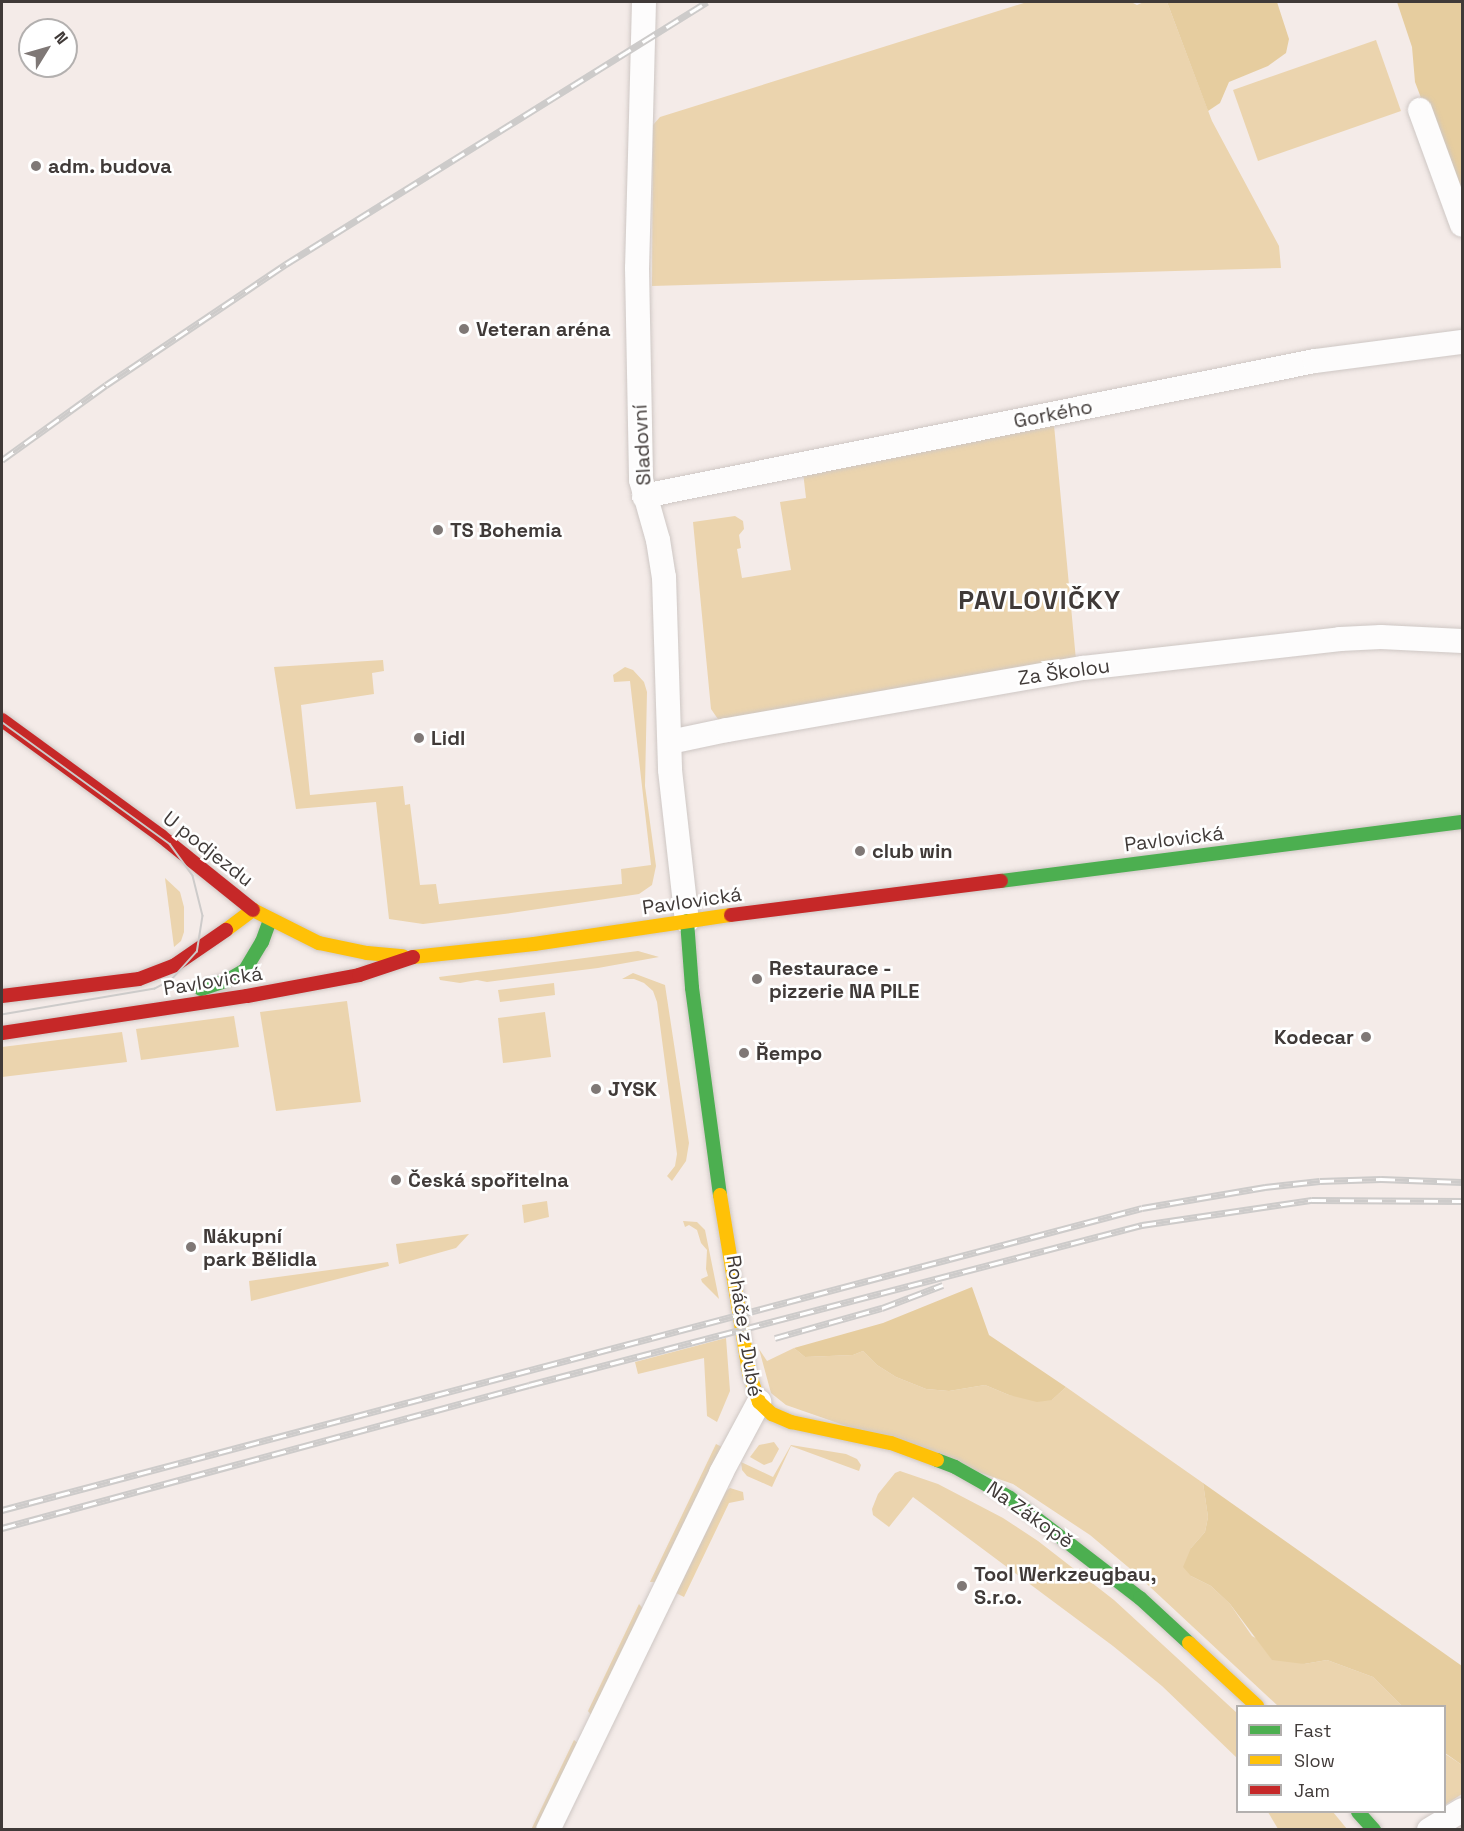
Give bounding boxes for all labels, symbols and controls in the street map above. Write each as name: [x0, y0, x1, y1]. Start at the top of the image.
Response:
north arrow: [18, 18, 78, 78]
text: N: [50, 27, 73, 49]
place label: adm. budova: [48, 154, 172, 178]
marker: adm. budova: [29, 159, 43, 173]
place label: Veteran aréna: [476, 317, 610, 341]
marker: Veteran aréna: [457, 322, 471, 336]
street label: Gorkého: [1012, 395, 1094, 433]
street label: Sladovní: [628, 404, 656, 486]
place label: TS Bohemia: [450, 518, 562, 542]
marker: TS Bohemia: [431, 523, 445, 537]
district label: PAVLOVIČKY: [958, 585, 1122, 617]
street label: Za Školou: [1017, 654, 1111, 690]
place label: Lidl: [431, 726, 465, 750]
marker: Lidl: [412, 731, 426, 745]
street label: U podjezdu: [158, 806, 258, 892]
street label: Pavlovická: [1123, 821, 1225, 857]
place label: club win: [872, 839, 953, 863]
marker: club win: [853, 844, 867, 858]
street label: Pavlovická: [641, 882, 743, 920]
place label: Restaurace - pizzerie NA PILE: [769, 956, 919, 1003]
street label: Pavlovická: [162, 961, 264, 1001]
marker: Restaurace - pizzerie NA PILE: [750, 972, 764, 986]
place label: Kodecar: [1274, 1025, 1354, 1049]
marker: Kodecar: [1359, 1030, 1373, 1044]
place label: Řempo: [756, 1041, 822, 1065]
marker: Řempo: [737, 1046, 751, 1060]
place label: JYSK: [608, 1077, 657, 1101]
marker: JYSK: [589, 1082, 603, 1096]
place label: Česká spořitelna: [408, 1168, 569, 1192]
marker: Česká spořitelna: [389, 1173, 403, 1187]
place label: Nákupní park Bělidla: [203, 1224, 317, 1271]
marker: Nákupní park Bělidla: [184, 1240, 198, 1254]
street label: Roháče z Dubé: [721, 1253, 767, 1399]
street label: Na Zákopě: [982, 1476, 1078, 1554]
place label: Tool Werkzeugbau, S.r.o.: [974, 1562, 1156, 1609]
marker: Tool Werkzeugbau, S.r.o.: [955, 1579, 969, 1593]
legend: [1236, 1705, 1446, 1813]
text: Fast: [1294, 1719, 1331, 1742]
text: Slow: [1294, 1749, 1335, 1772]
text: Jam: [1294, 1779, 1330, 1802]

